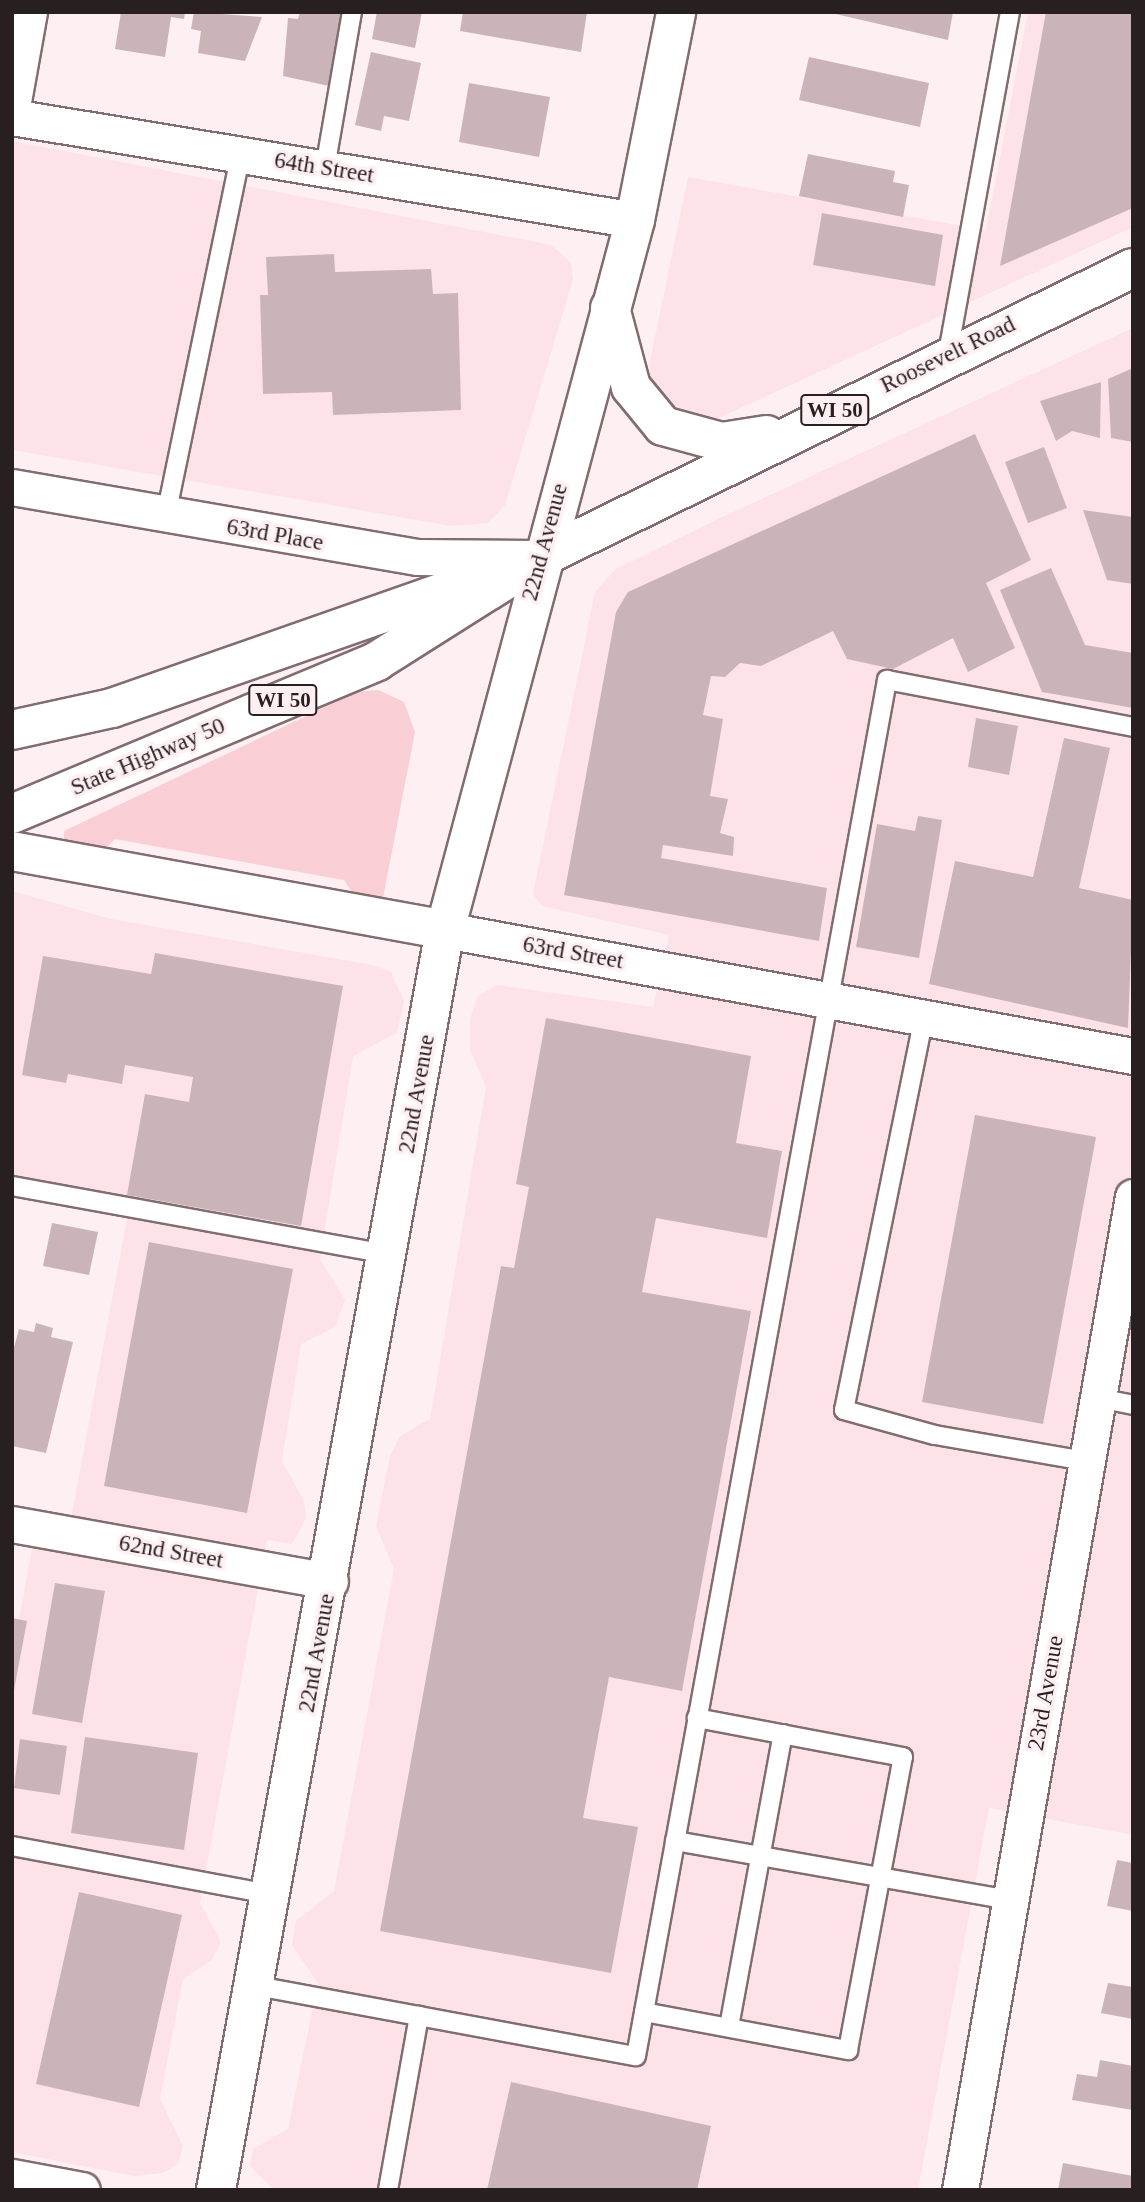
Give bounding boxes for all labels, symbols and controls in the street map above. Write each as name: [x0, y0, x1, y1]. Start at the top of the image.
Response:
street label: 64th Street: [272, 147, 376, 189]
street label: Roosevelt Road: [876, 311, 1020, 399]
road number: WI 50: [800, 392, 870, 428]
street label: 22nd Avenue: [516, 480, 574, 604]
street label: 63rd Place: [224, 513, 326, 557]
road number: WI 50: [248, 682, 318, 718]
street label: State Highway 50: [67, 712, 229, 802]
street label: 63rd Street: [521, 931, 625, 975]
street label: 22nd Avenue: [393, 1032, 441, 1156]
street label: 62nd Street: [117, 1529, 225, 1575]
street label: 22nd Avenue: [293, 1591, 341, 1715]
street label: 23rd Avenue: [1022, 1633, 1070, 1753]

